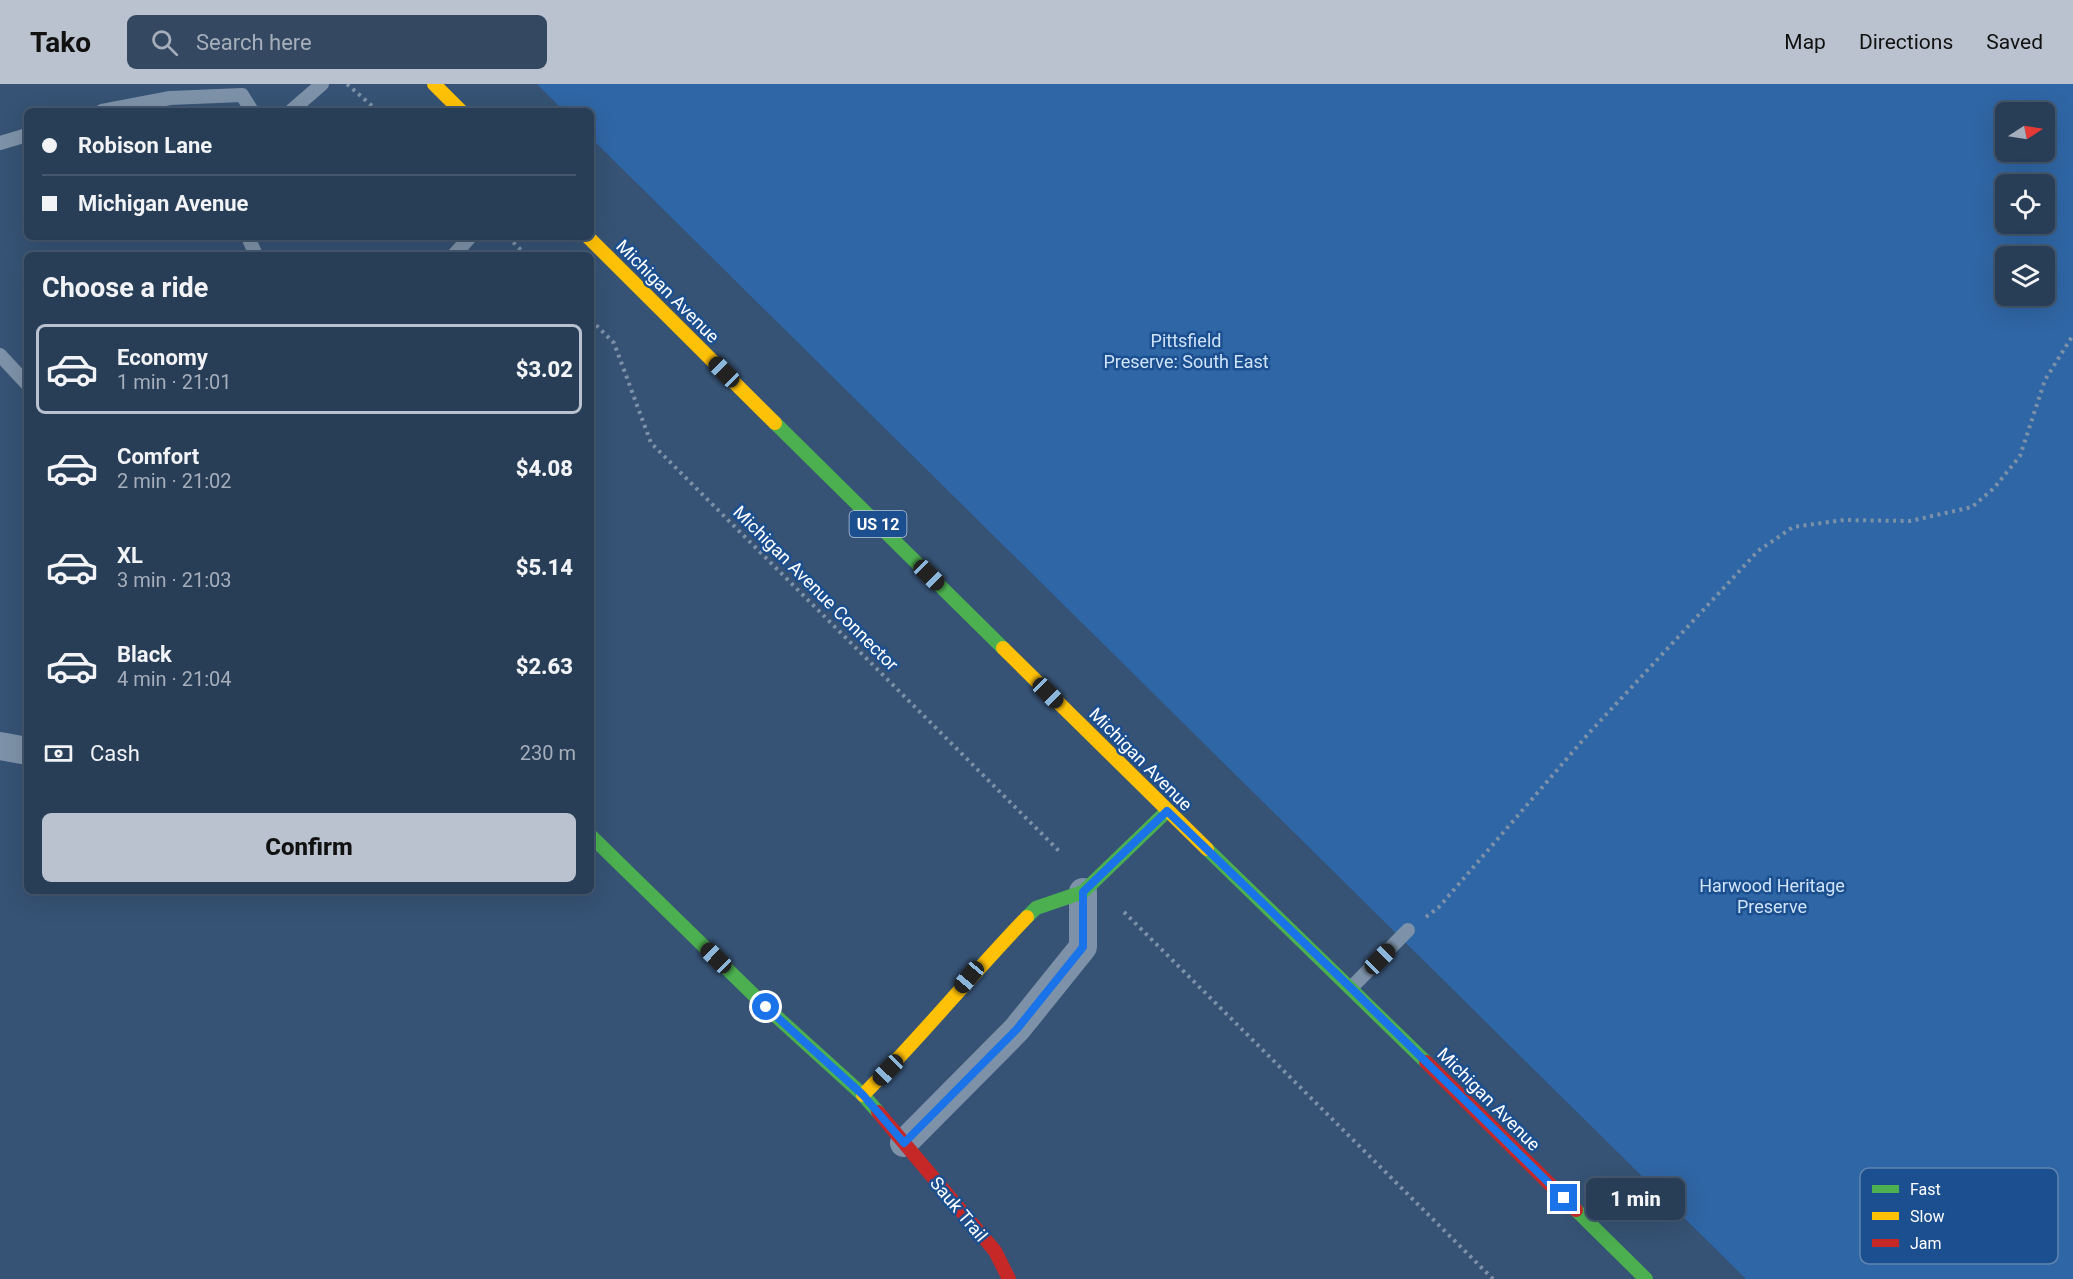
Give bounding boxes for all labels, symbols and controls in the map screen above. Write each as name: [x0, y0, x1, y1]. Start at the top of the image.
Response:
search box: [127, 15, 547, 69]
text: Tako: [30, 26, 91, 59]
icon: search: [148, 26, 181, 59]
text: Search here: [196, 30, 312, 55]
text: Map: [1784, 30, 1826, 54]
text: Directions: [1859, 30, 1953, 54]
text: Saved: [1986, 30, 2043, 54]
north arrow: [1995, 102, 2055, 162]
map controls: [1995, 102, 2055, 306]
text: Robison Lane: [78, 133, 212, 158]
button: locate: [1995, 174, 2055, 234]
text: Michigan Avenue: [78, 191, 249, 216]
street label: Michigan Avenue: [612, 235, 724, 347]
button: layers: [1995, 246, 2055, 306]
text: Choose a ride: [42, 272, 208, 304]
park label: Pittsfield Preserve: South East: [1103, 330, 1269, 372]
icon: car: [45, 342, 99, 396]
text: Economy: [117, 345, 208, 370]
car: [705, 353, 743, 391]
text: $3.02: [516, 357, 573, 382]
text: 1 min · 21:01: [117, 370, 232, 394]
icon: car: [45, 441, 99, 495]
text: Comfort: [117, 444, 199, 469]
text: $4.08: [516, 456, 573, 481]
text: 2 min · 21:02: [117, 469, 232, 493]
street label: Michigan Avenue Connector: [729, 501, 903, 675]
road number: US 12: [850, 511, 906, 537]
icon: car: [45, 540, 99, 594]
text: XL: [117, 543, 143, 568]
text: $5.14: [516, 555, 573, 580]
car: [910, 556, 948, 594]
text: 3 min · 21:03: [117, 568, 232, 592]
icon: car: [45, 639, 99, 693]
text: Black: [117, 642, 172, 667]
text: $2.63: [516, 654, 573, 679]
text: 4 min · 21:04: [117, 667, 232, 691]
car: [1029, 674, 1067, 712]
street label: Michigan Avenue: [1085, 703, 1197, 815]
icon: cash: [42, 737, 75, 770]
text: Cash: [90, 741, 140, 766]
text: 230 m: [520, 741, 576, 765]
button: Confirm: [42, 813, 576, 882]
park label: Harwood Heritage Preserve: [1699, 875, 1845, 917]
car: [697, 939, 735, 977]
car: [1361, 940, 1399, 978]
car: [951, 957, 987, 997]
route start: [752, 993, 779, 1020]
street label: Michigan Avenue: [1433, 1043, 1545, 1155]
car: [869, 1051, 907, 1089]
legend: [1860, 1168, 2058, 1264]
street label: Sauk Trail: [926, 1172, 992, 1246]
callout: 1 min: [1585, 1177, 1684, 1219]
text: Fast: [1910, 1180, 1941, 1199]
route end: [1550, 1184, 1577, 1211]
text: 1 min: [1610, 1187, 1661, 1211]
text: Slow: [1910, 1207, 1945, 1226]
text: Jam: [1910, 1234, 1942, 1253]

